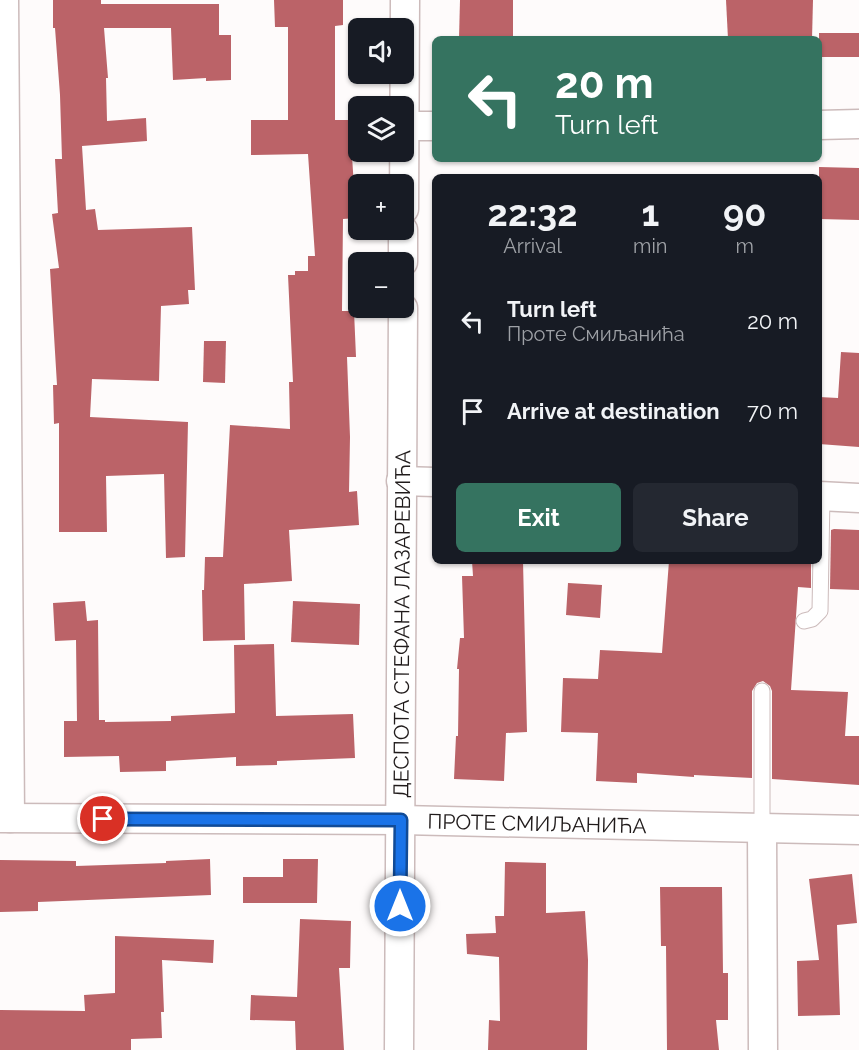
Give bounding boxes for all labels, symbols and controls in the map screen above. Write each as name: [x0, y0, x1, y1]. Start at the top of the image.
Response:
map controls: [348, 18, 414, 318]
button: sound: [348, 18, 414, 84]
text: 20 m: [555, 59, 654, 108]
icon: left: [456, 60, 534, 138]
button: layers: [348, 96, 414, 162]
text: Turn left: [555, 109, 658, 140]
button: +: [348, 174, 414, 240]
text: 22:32: [488, 192, 578, 234]
text: 1: [641, 192, 659, 234]
text: 90: [723, 192, 766, 234]
text: Arrival: [503, 234, 562, 258]
text: min: [633, 234, 668, 258]
text: m: [736, 234, 754, 258]
button: −: [348, 252, 414, 318]
text: Turn left: [507, 296, 597, 322]
icon: left: [456, 305, 489, 338]
text: 20 m: [747, 308, 798, 334]
text: Проте Смиљанића: [507, 322, 685, 346]
icon: arrive: [456, 395, 489, 428]
text: Arrive at destination: [507, 398, 720, 424]
text: 70 m: [747, 398, 798, 424]
street label: ДЕСПОТА СТЕФАНА ЛАЗАРЕВИЋА: [388, 450, 415, 798]
button: Exit: [456, 483, 621, 552]
button: Share: [633, 483, 798, 552]
pin: [77, 793, 128, 844]
icon: arrive: [86, 802, 119, 835]
street label: ПРОТЕ СМИЉАНИЋА: [427, 808, 647, 838]
position arrow: [368, 874, 432, 938]

